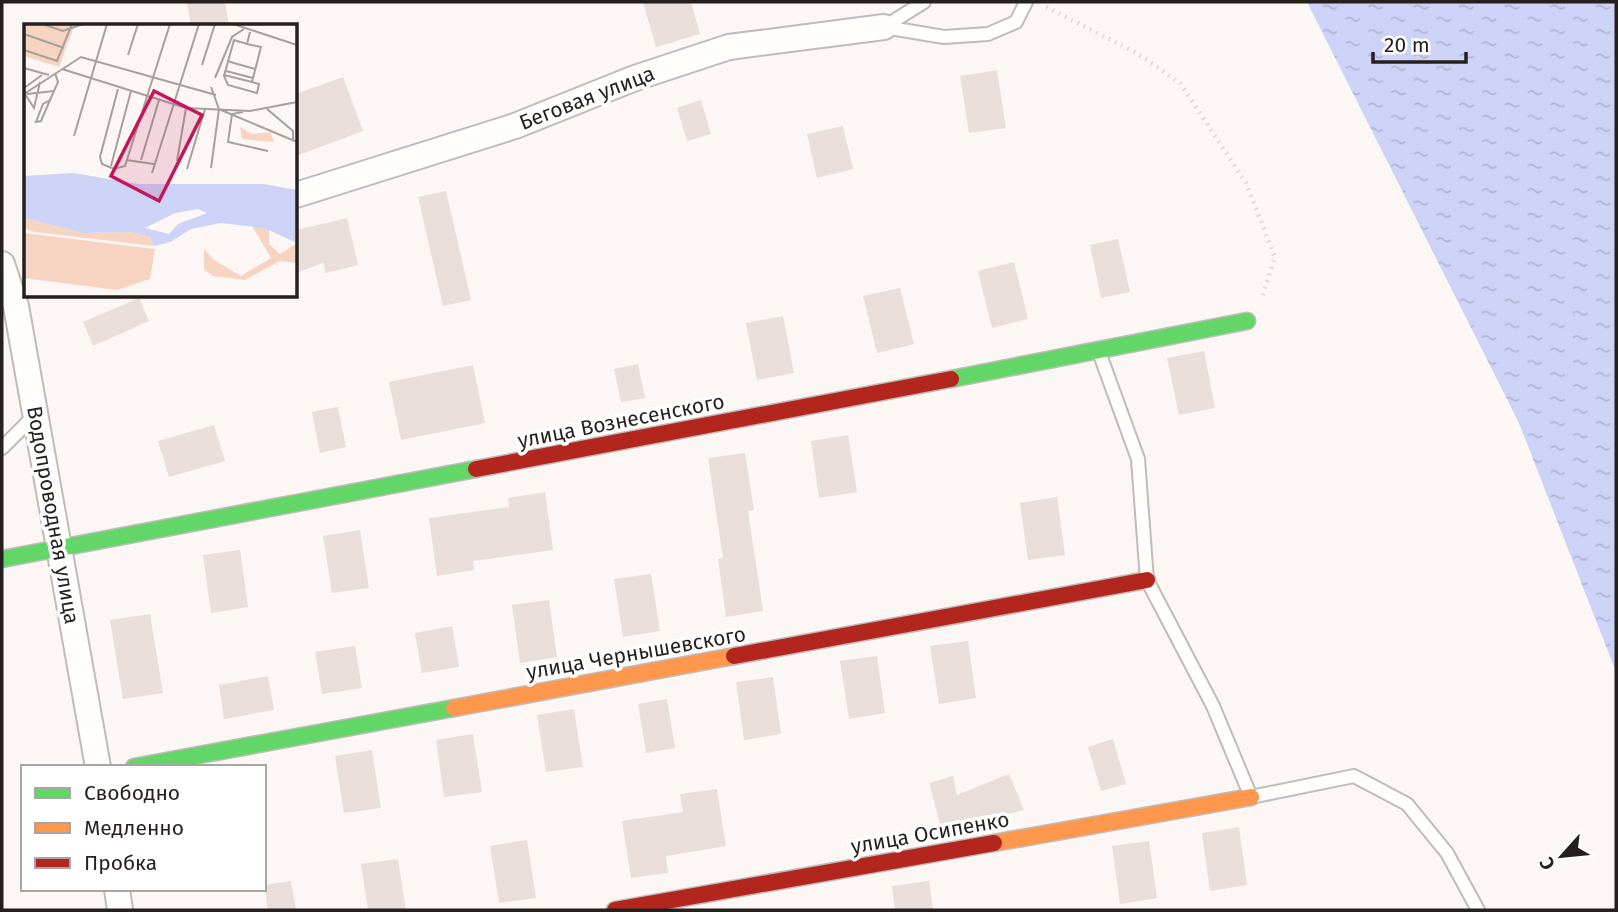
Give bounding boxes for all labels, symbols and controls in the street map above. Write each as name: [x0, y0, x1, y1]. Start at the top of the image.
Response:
scale bar: [1373, 21, 1466, 65]
inset map: [24, 24, 298, 298]
text: 20 m: [1384, 32, 1430, 58]
street label: Беговая улица: [516, 60, 658, 136]
street label: улица Вознесенского: [515, 388, 727, 454]
street label: Водопроводная улица: [21, 404, 85, 626]
street label: улица Чернышевского: [524, 621, 748, 685]
legend: [21, 765, 266, 891]
text: Свободно: [84, 780, 180, 806]
street label: улица Осипенко: [849, 806, 1011, 860]
text: Медленно: [84, 815, 184, 841]
north arrow: [1527, 821, 1597, 891]
text: Пробка: [84, 850, 157, 876]
text: С: [1535, 853, 1560, 874]

